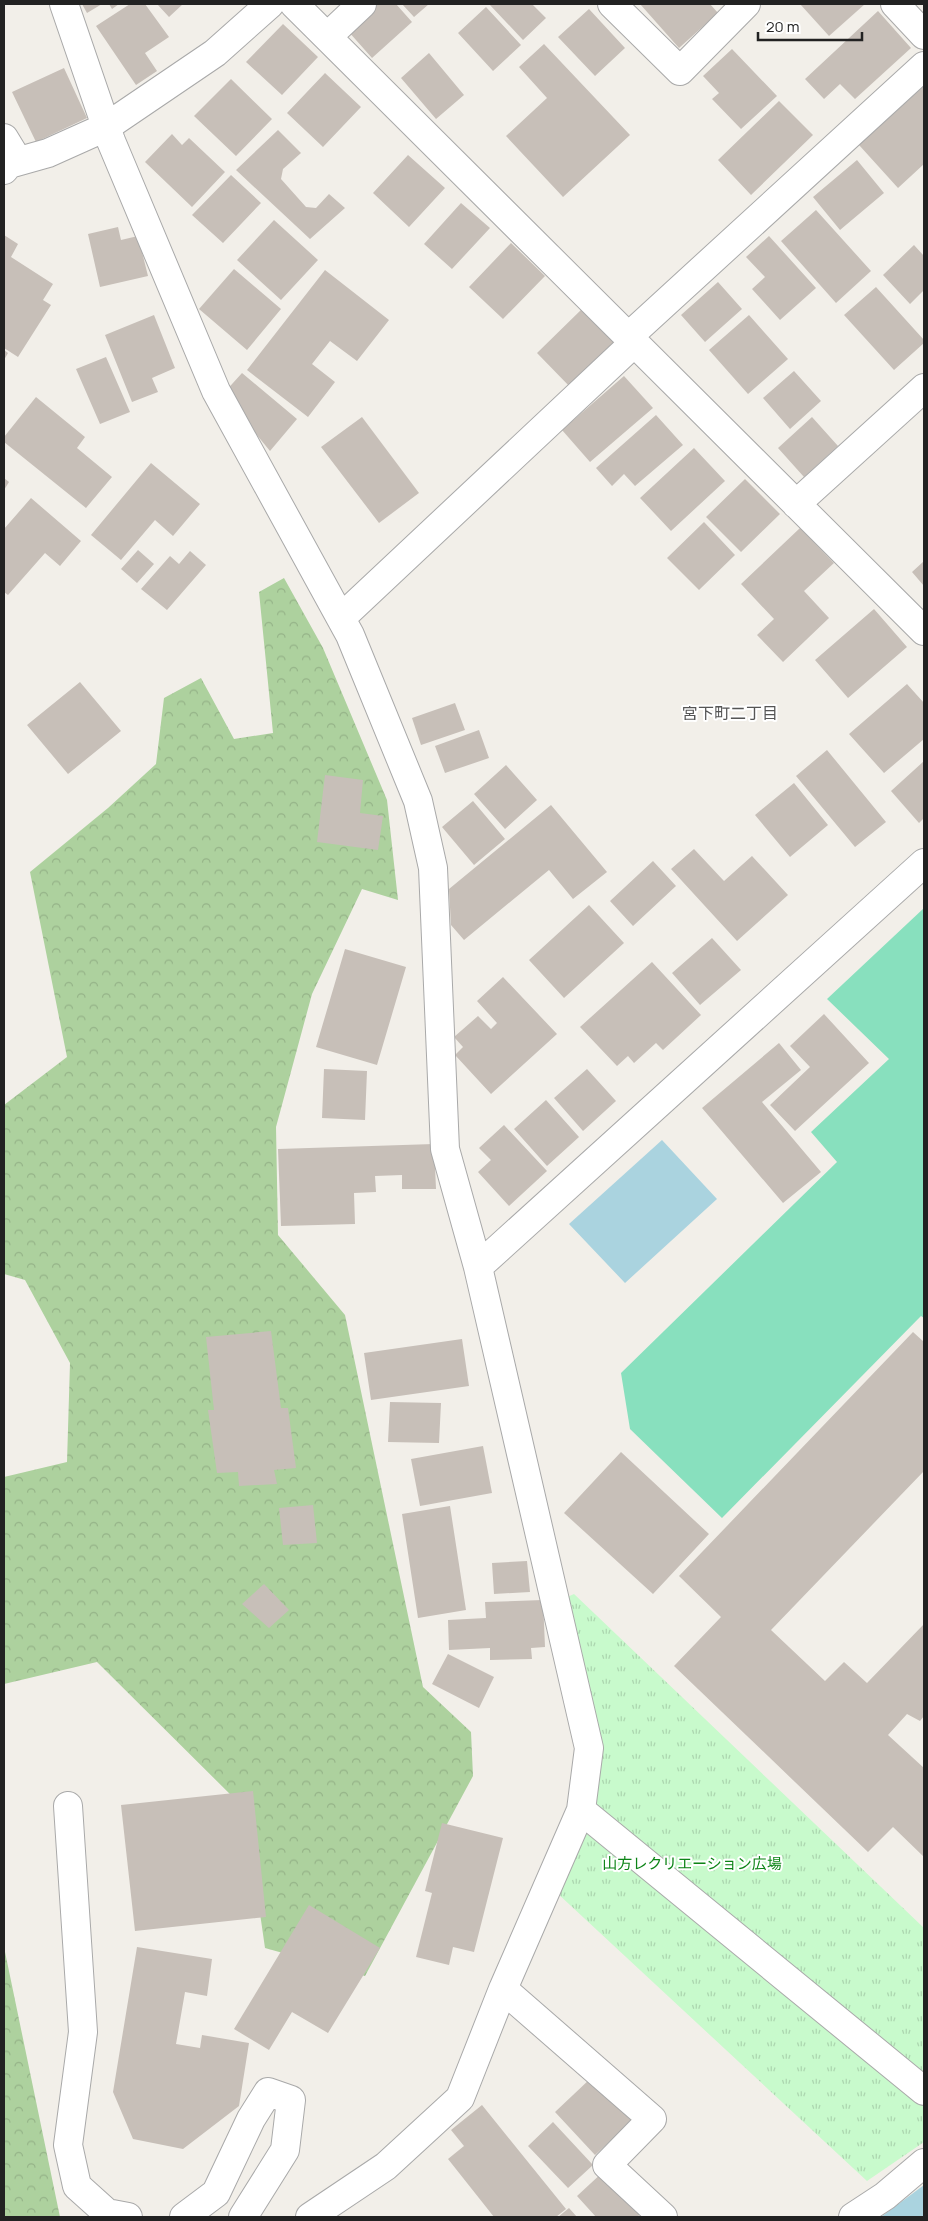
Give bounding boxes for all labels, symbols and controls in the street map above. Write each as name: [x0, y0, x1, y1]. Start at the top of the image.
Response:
scale bar: [758, 10, 862, 42]
text: 20 m: [766, 16, 799, 37]
district label: 宮下町二丁目: [682, 702, 778, 724]
park label: 山方レクリエーション広場: [602, 1853, 782, 1874]

